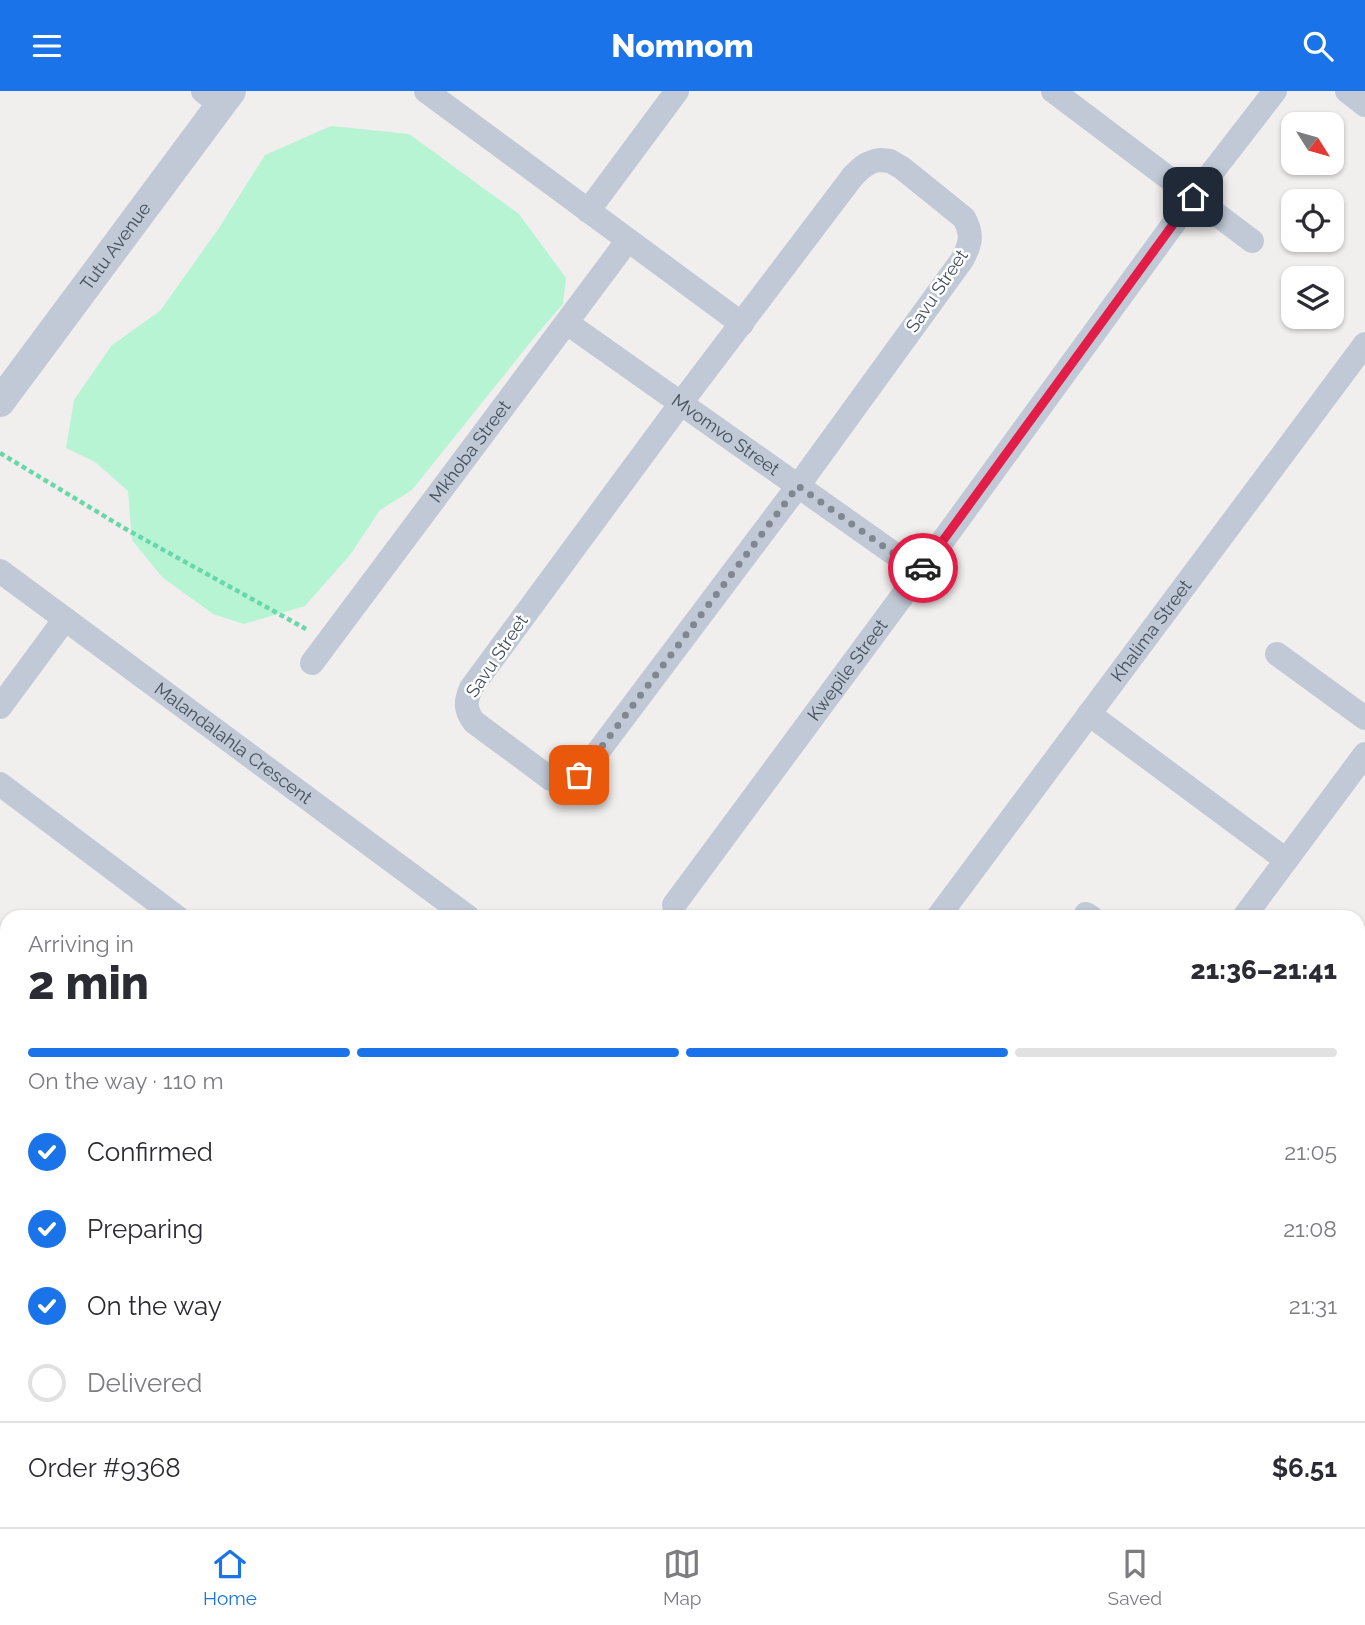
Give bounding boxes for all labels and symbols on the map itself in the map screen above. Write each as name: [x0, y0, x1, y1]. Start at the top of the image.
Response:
north arrow: [1281, 112, 1344, 175]
pin: [1163, 167, 1223, 227]
street label: Tutu Avenue: [76, 198, 155, 294]
street label: Savu Street: [901, 245, 972, 336]
street label: Mvomvo Street: [668, 389, 784, 480]
street label: Mkhoba Street: [425, 396, 515, 506]
courier: [888, 533, 958, 603]
street label: Khalima Street: [1106, 575, 1196, 685]
street label: Savu Street: [461, 610, 532, 701]
street label: Kwepile Street: [803, 615, 891, 725]
street label: Malandalahla Crescent: [151, 678, 316, 808]
pin: [549, 745, 609, 805]

